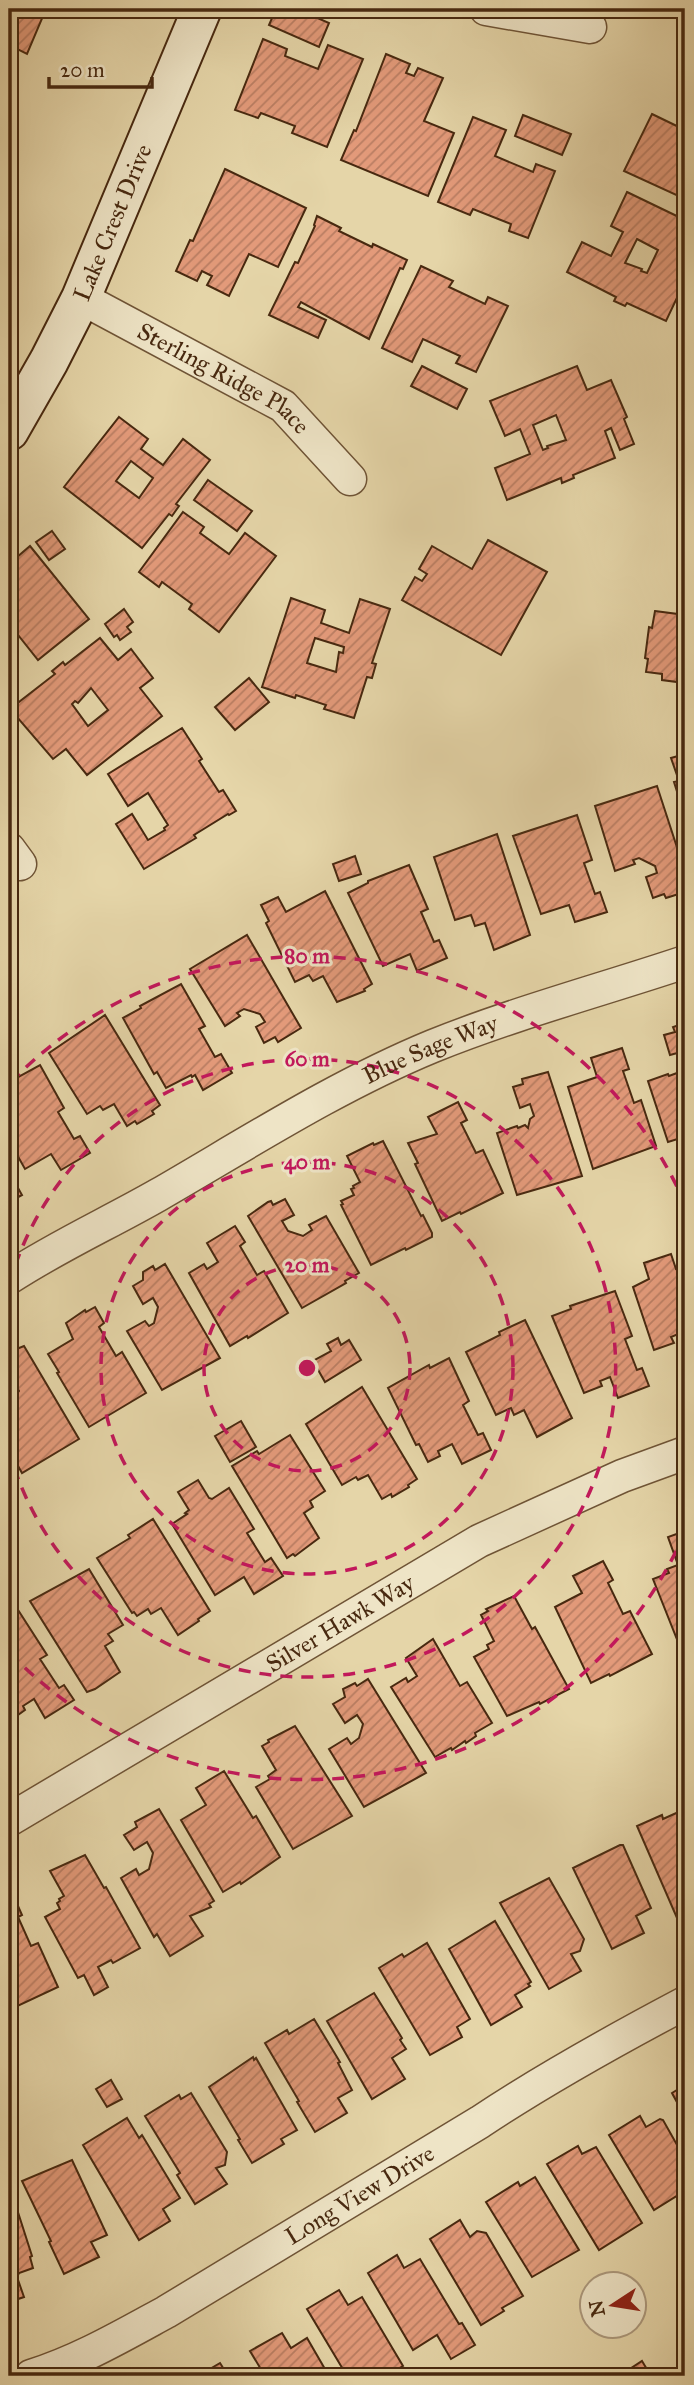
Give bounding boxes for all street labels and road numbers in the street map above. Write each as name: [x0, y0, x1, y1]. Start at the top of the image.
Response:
street label: Lake Crest Drive: [66, 140, 159, 306]
street label: Sterling Ridge Place: [132, 316, 316, 440]
street label: Blue Sage Way: [358, 1008, 502, 1091]
street label: Silver Hawk Way: [260, 1567, 420, 1679]
street label: Long View Drive: [280, 2138, 440, 2251]

